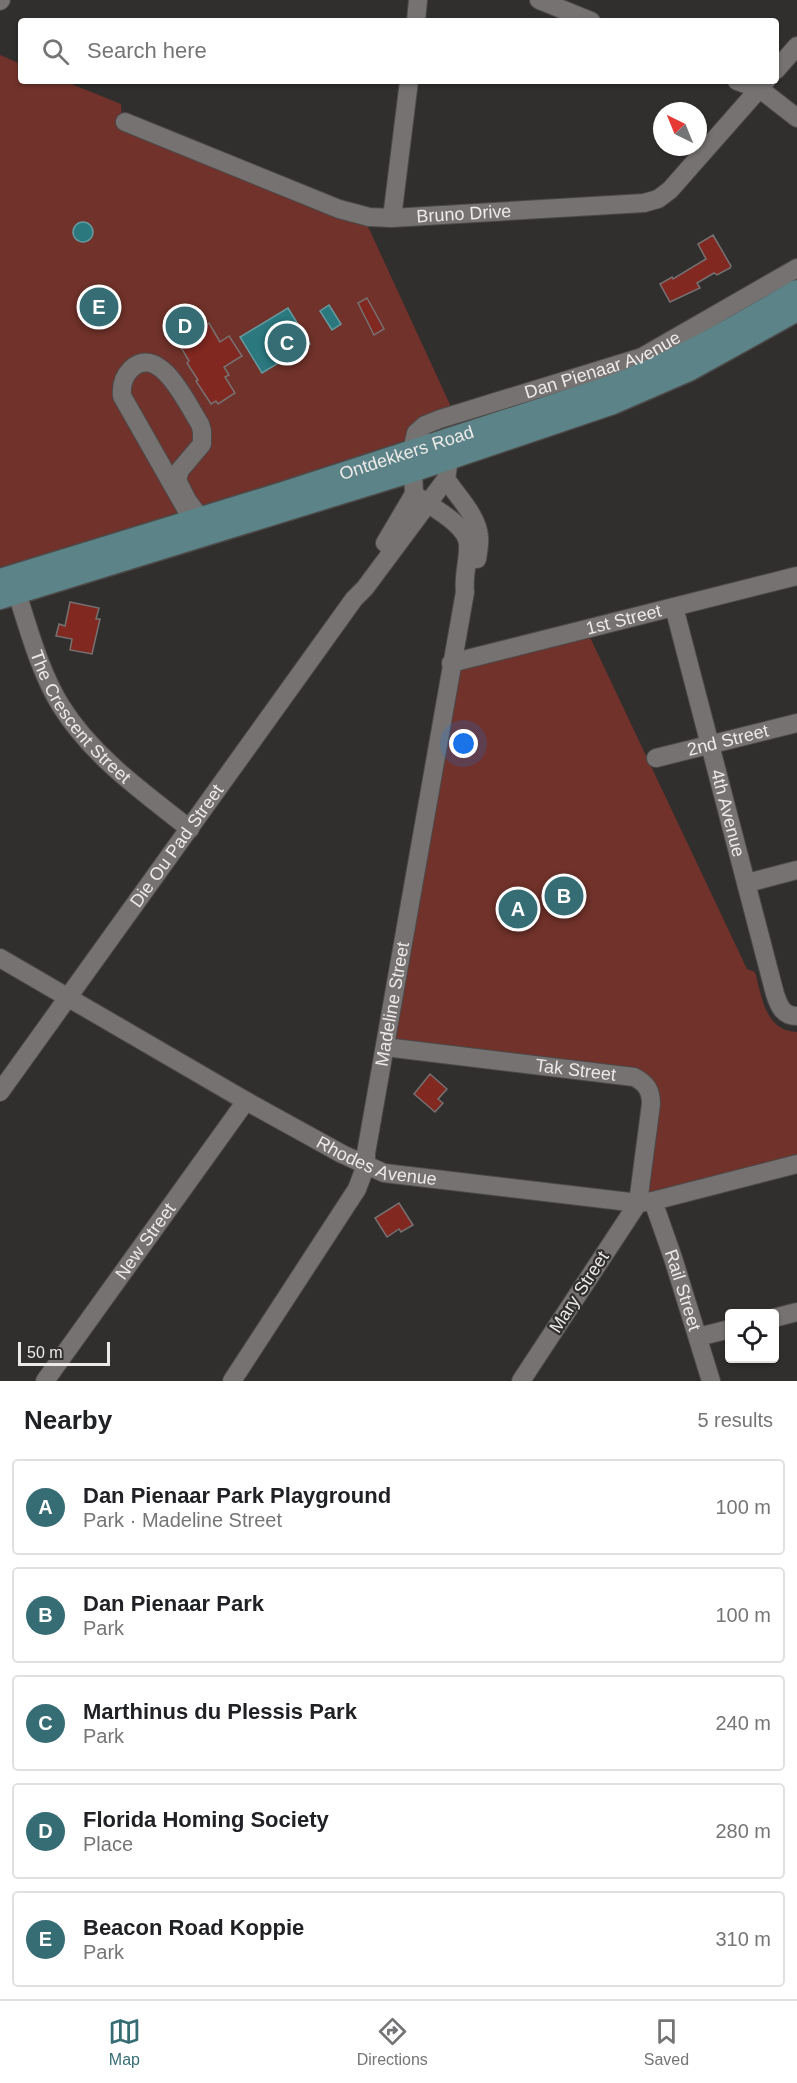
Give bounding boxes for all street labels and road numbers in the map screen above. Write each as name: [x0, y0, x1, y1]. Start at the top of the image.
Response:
street label: Bruno Drive: [416, 201, 512, 227]
street label: Dan Pienaar Avenue: [522, 327, 684, 402]
street label: Ontdekkers Road: [337, 422, 476, 484]
street label: 1st Street: [584, 600, 663, 639]
street label: The Crescent Street: [26, 647, 135, 788]
street label: 2nd Street: [685, 720, 771, 760]
street label: 4th Avenue: [707, 767, 749, 859]
street label: Die Ou Pad Street: [126, 781, 227, 911]
street label: Madeline Street: [371, 940, 413, 1068]
street label: Tak Street: [534, 1055, 617, 1085]
street label: Rhodes Avenue: [313, 1132, 438, 1189]
street label: New Street: [111, 1199, 179, 1283]
street label: Rail Street: [661, 1247, 705, 1333]
street label: Mary Street: [545, 1248, 613, 1336]

